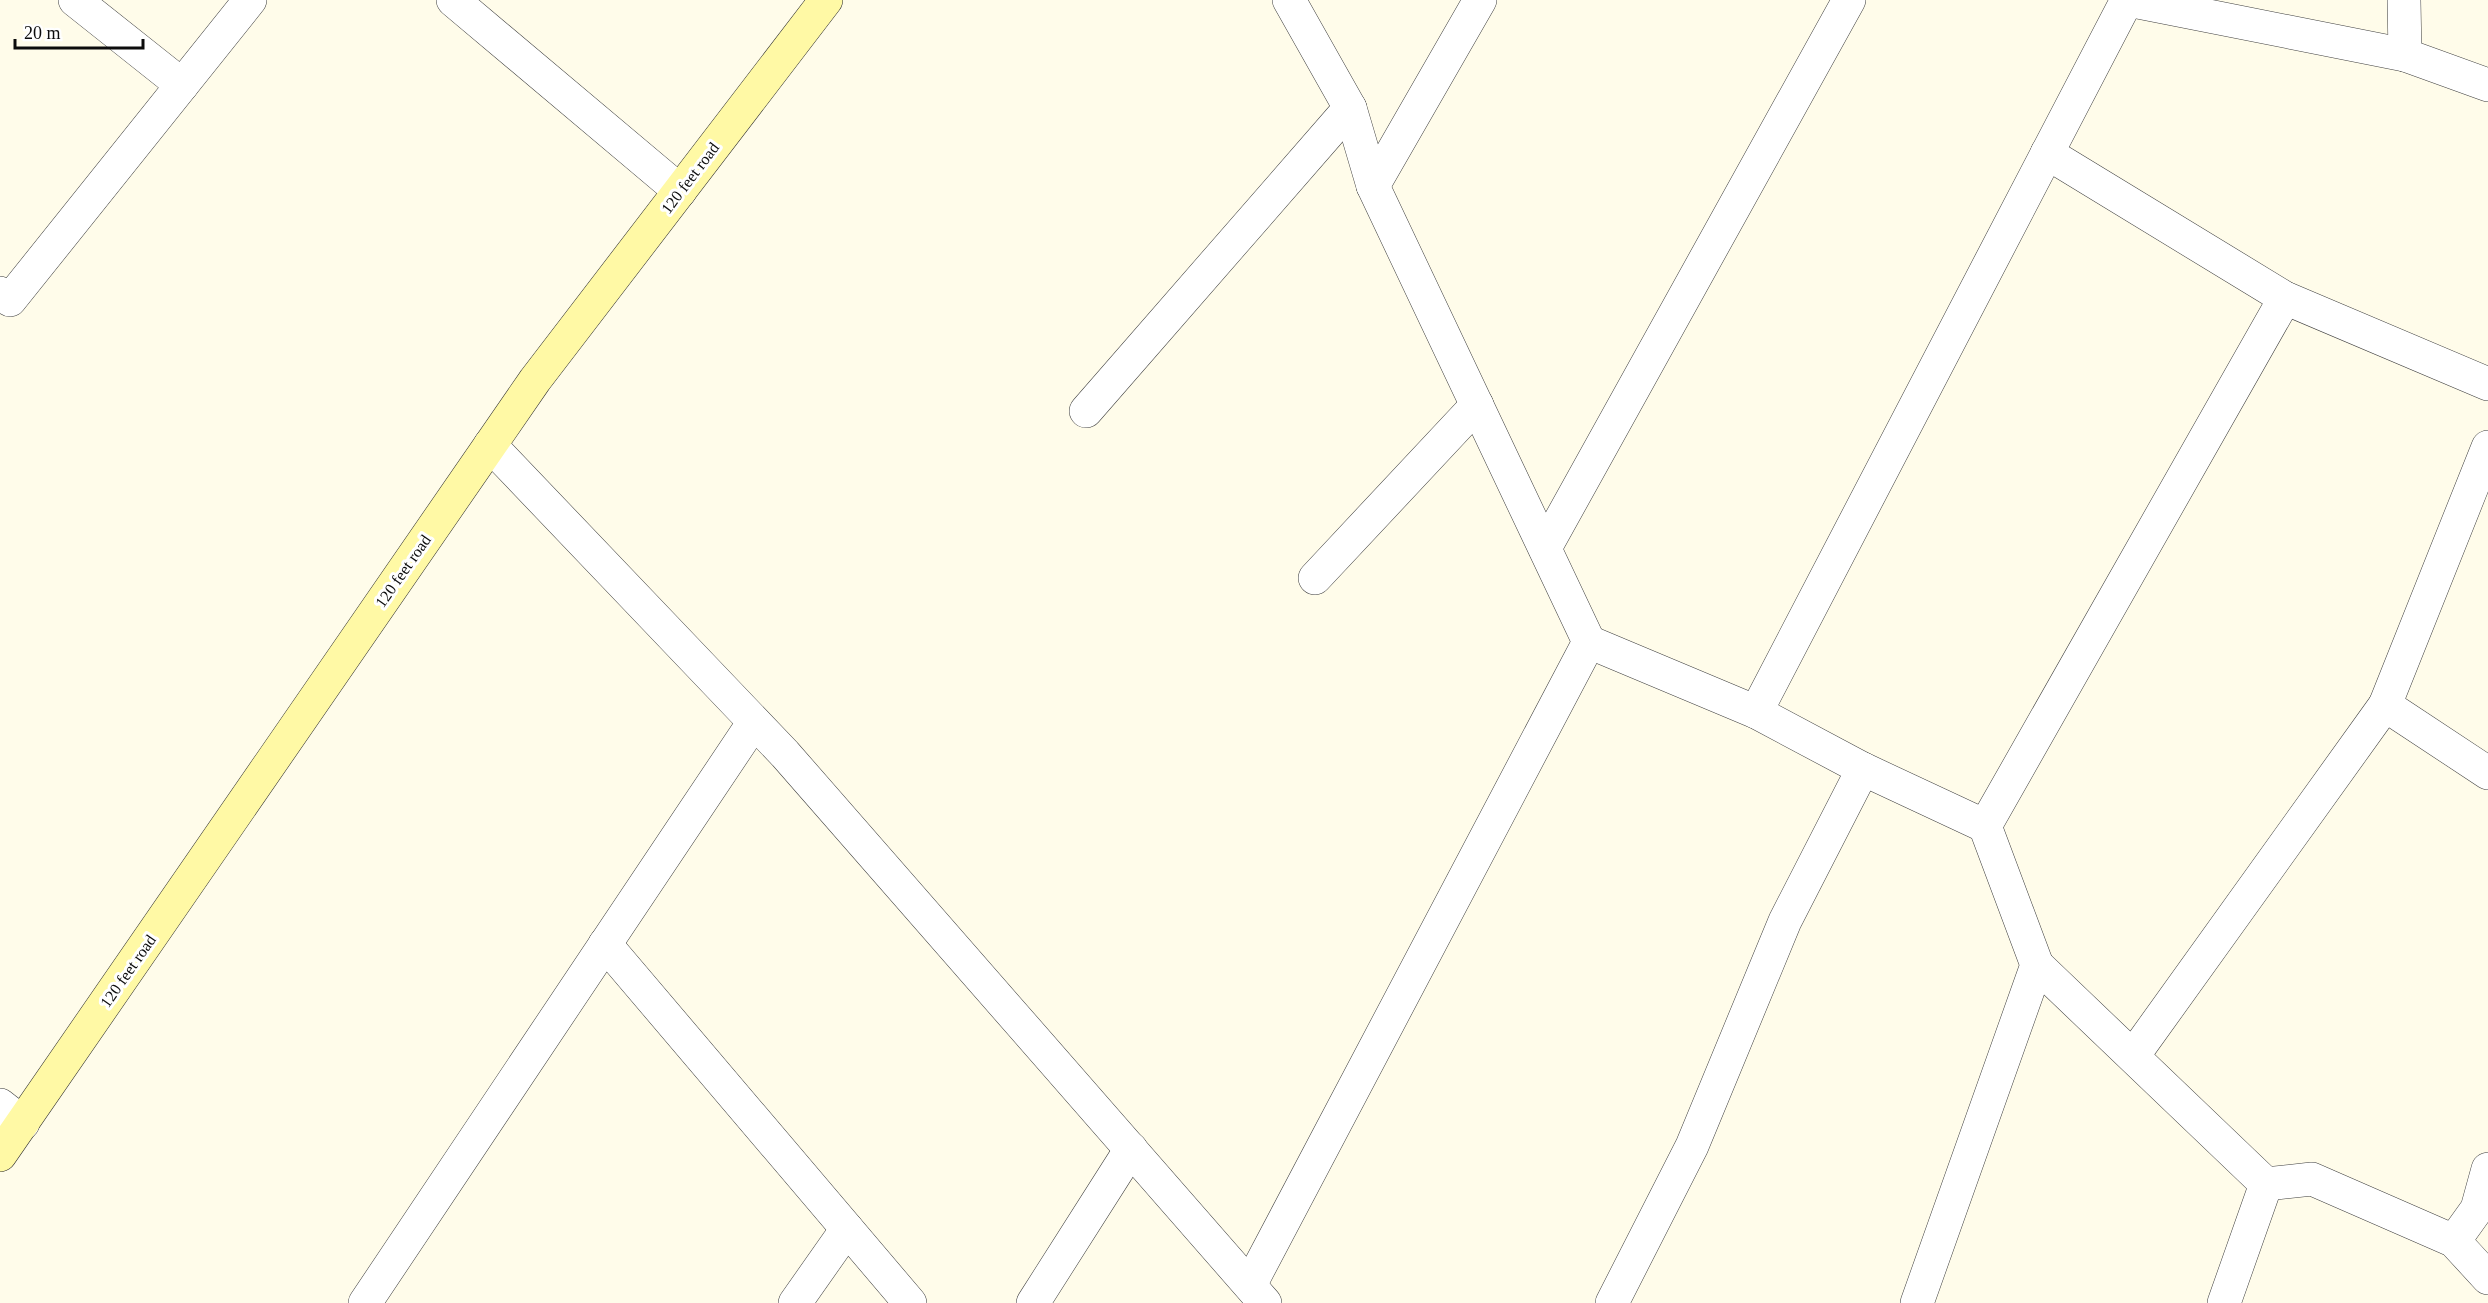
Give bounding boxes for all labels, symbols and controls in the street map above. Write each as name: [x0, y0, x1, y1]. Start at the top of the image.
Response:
scale bar: [15, 12, 142, 50]
text: 20 m: [24, 23, 61, 43]
street label: 120 feet road: [658, 139, 722, 217]
street label: 120 feet road: [372, 532, 434, 610]
street label: 120 feet road: [97, 932, 159, 1010]

